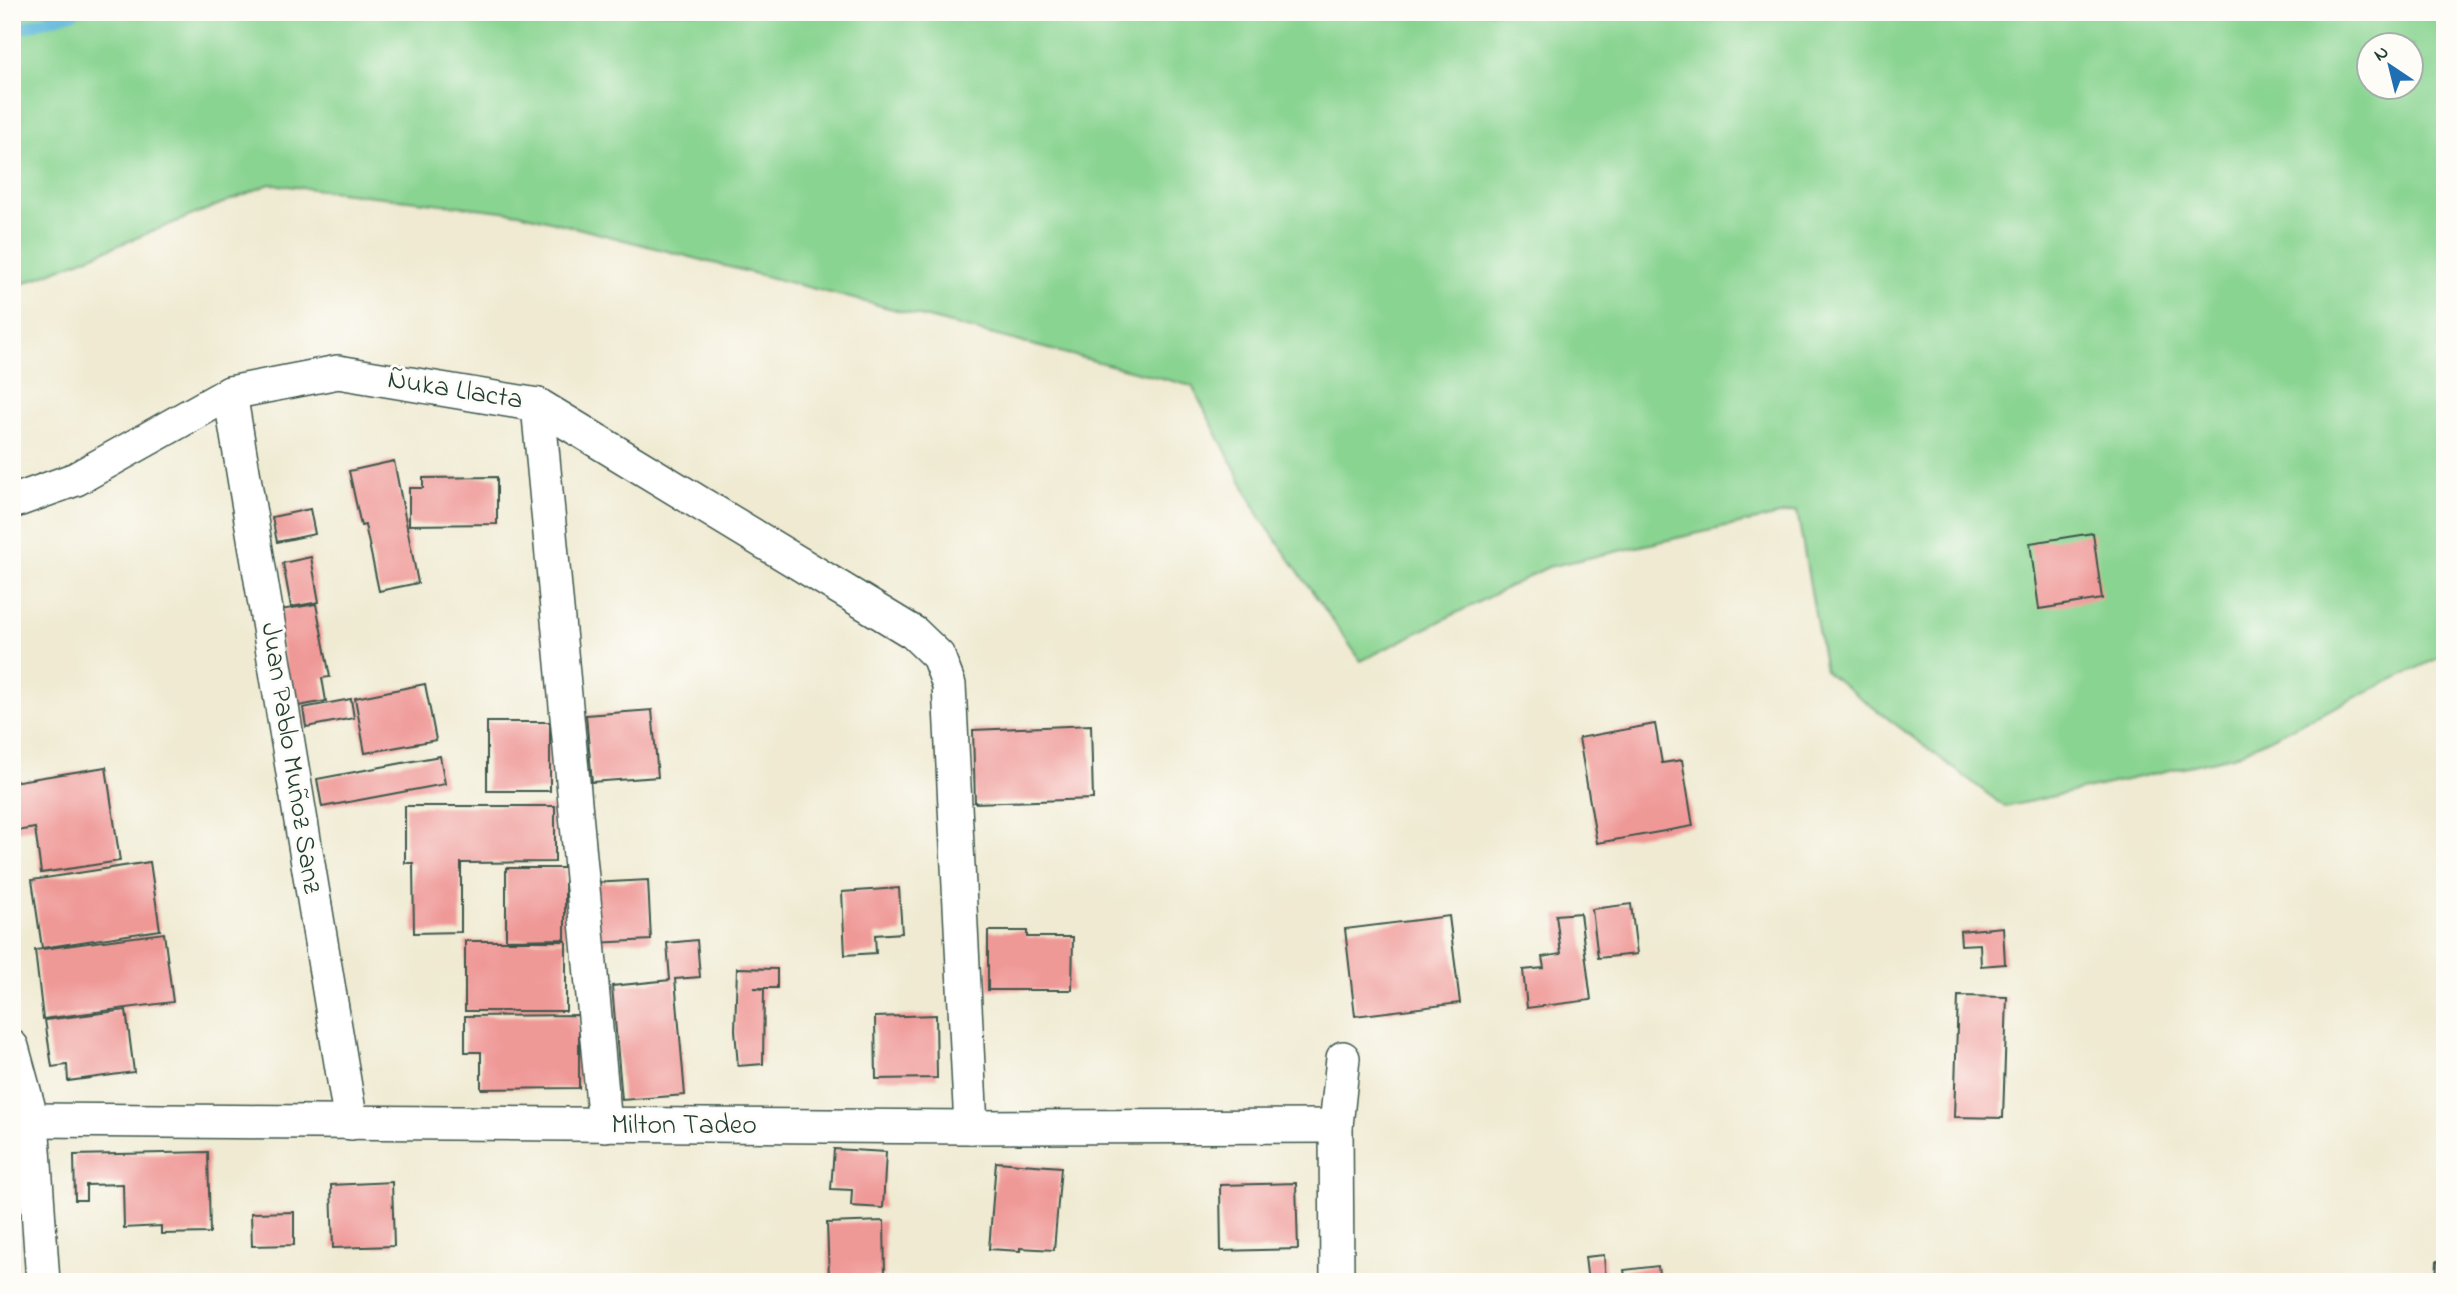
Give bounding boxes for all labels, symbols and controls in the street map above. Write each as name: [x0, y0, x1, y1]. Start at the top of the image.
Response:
north arrow: [2356, 32, 2426, 102]
text: N: [2369, 39, 2395, 69]
street label: Ñuka Llacta: [384, 360, 526, 422]
street label: Juan Pablo Muñoz Sanz: [248, 619, 332, 897]
street label: Milton Tadeo: [611, 1106, 757, 1147]

